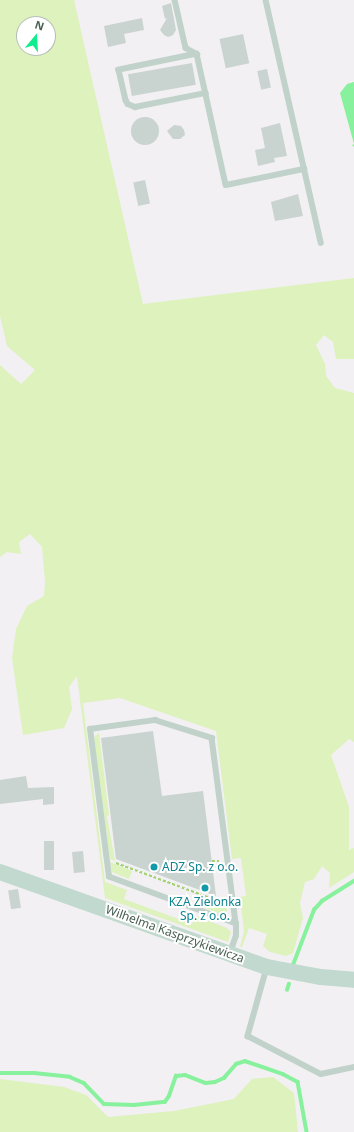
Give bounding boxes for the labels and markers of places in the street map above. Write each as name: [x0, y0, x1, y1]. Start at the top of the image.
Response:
place label: ADZ Sp. z o.o.: [162, 860, 238, 874]
marker: ADZ Sp. z o.o.: [149, 862, 159, 872]
marker: KZA Zielonka Sp. z o.o.: [200, 883, 210, 893]
place label: KZA Zielonka Sp. z o.o.: [169, 895, 241, 923]

